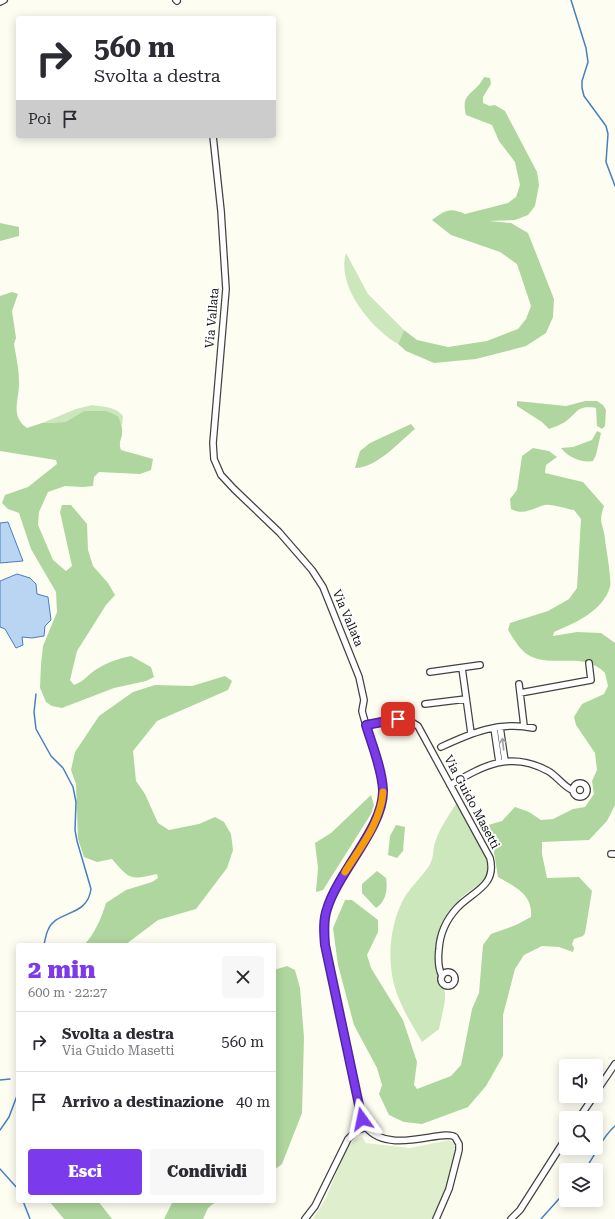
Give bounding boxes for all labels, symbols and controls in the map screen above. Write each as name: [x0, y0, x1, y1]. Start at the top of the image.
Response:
text: 560 m: [94, 31, 175, 64]
icon: right: [28, 32, 80, 84]
text: Svolta a destra: [94, 65, 221, 86]
icon: arrive: [59, 108, 81, 130]
text: Poi: [28, 110, 51, 128]
street label: Via Vallata: [202, 287, 222, 349]
street label: Via Vallata: [330, 587, 366, 649]
pin: [381, 702, 415, 736]
icon: arrive: [387, 708, 409, 730]
one-way arrow: [499, 738, 506, 751]
street label: Via Guido Masetti: [441, 753, 503, 851]
text: 2 min: [28, 956, 95, 984]
button: close: [222, 956, 264, 998]
text: 600 m · 22:27: [28, 985, 107, 1000]
text: Svolta a destra: [62, 1025, 174, 1043]
icon: right: [28, 1031, 50, 1053]
text: 560 m: [221, 1033, 264, 1051]
text: Via Guido Masetti: [62, 1043, 174, 1058]
map controls: [559, 1059, 603, 1207]
button: sound: [559, 1059, 603, 1103]
icon: arrive: [28, 1091, 50, 1113]
text: Arrivo a destinazione: [62, 1093, 224, 1111]
text: 40 m: [236, 1093, 270, 1111]
position arrow: [341, 1098, 383, 1140]
button: search: [559, 1111, 603, 1155]
button: Esci: [28, 1149, 142, 1195]
button: Condividi: [150, 1149, 264, 1195]
button: layers: [559, 1163, 603, 1207]

